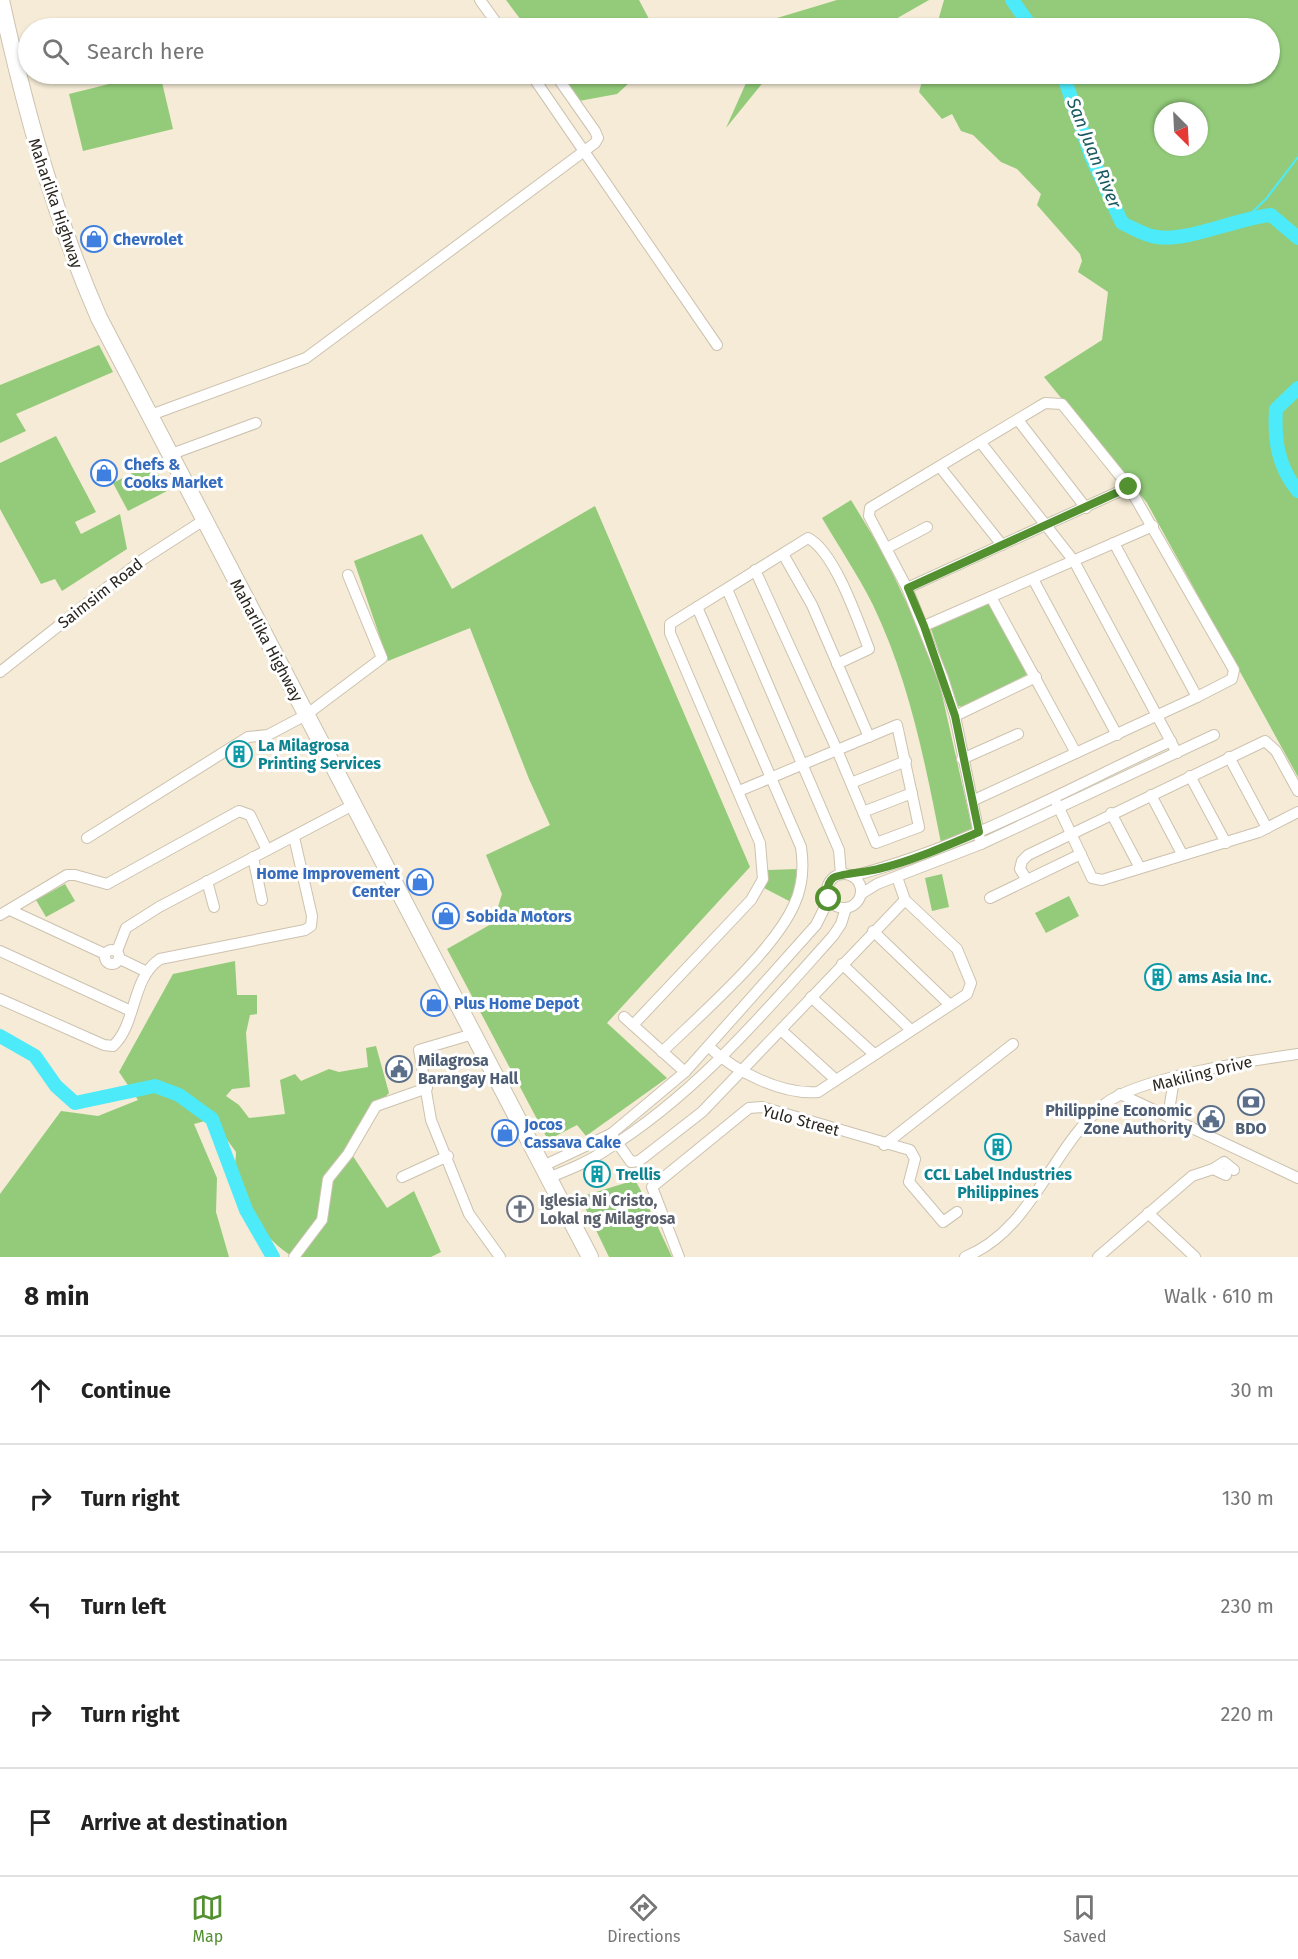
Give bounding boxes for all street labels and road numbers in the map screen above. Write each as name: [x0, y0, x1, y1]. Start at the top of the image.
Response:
street label: Maharlika Highway: [24, 136, 87, 271]
street label: Saimsim Road: [54, 554, 147, 632]
street label: Maharlika Highway: [226, 576, 307, 705]
street label: Makiling Drive: [1150, 1052, 1254, 1095]
street label: Yulo Street: [760, 1101, 842, 1140]

